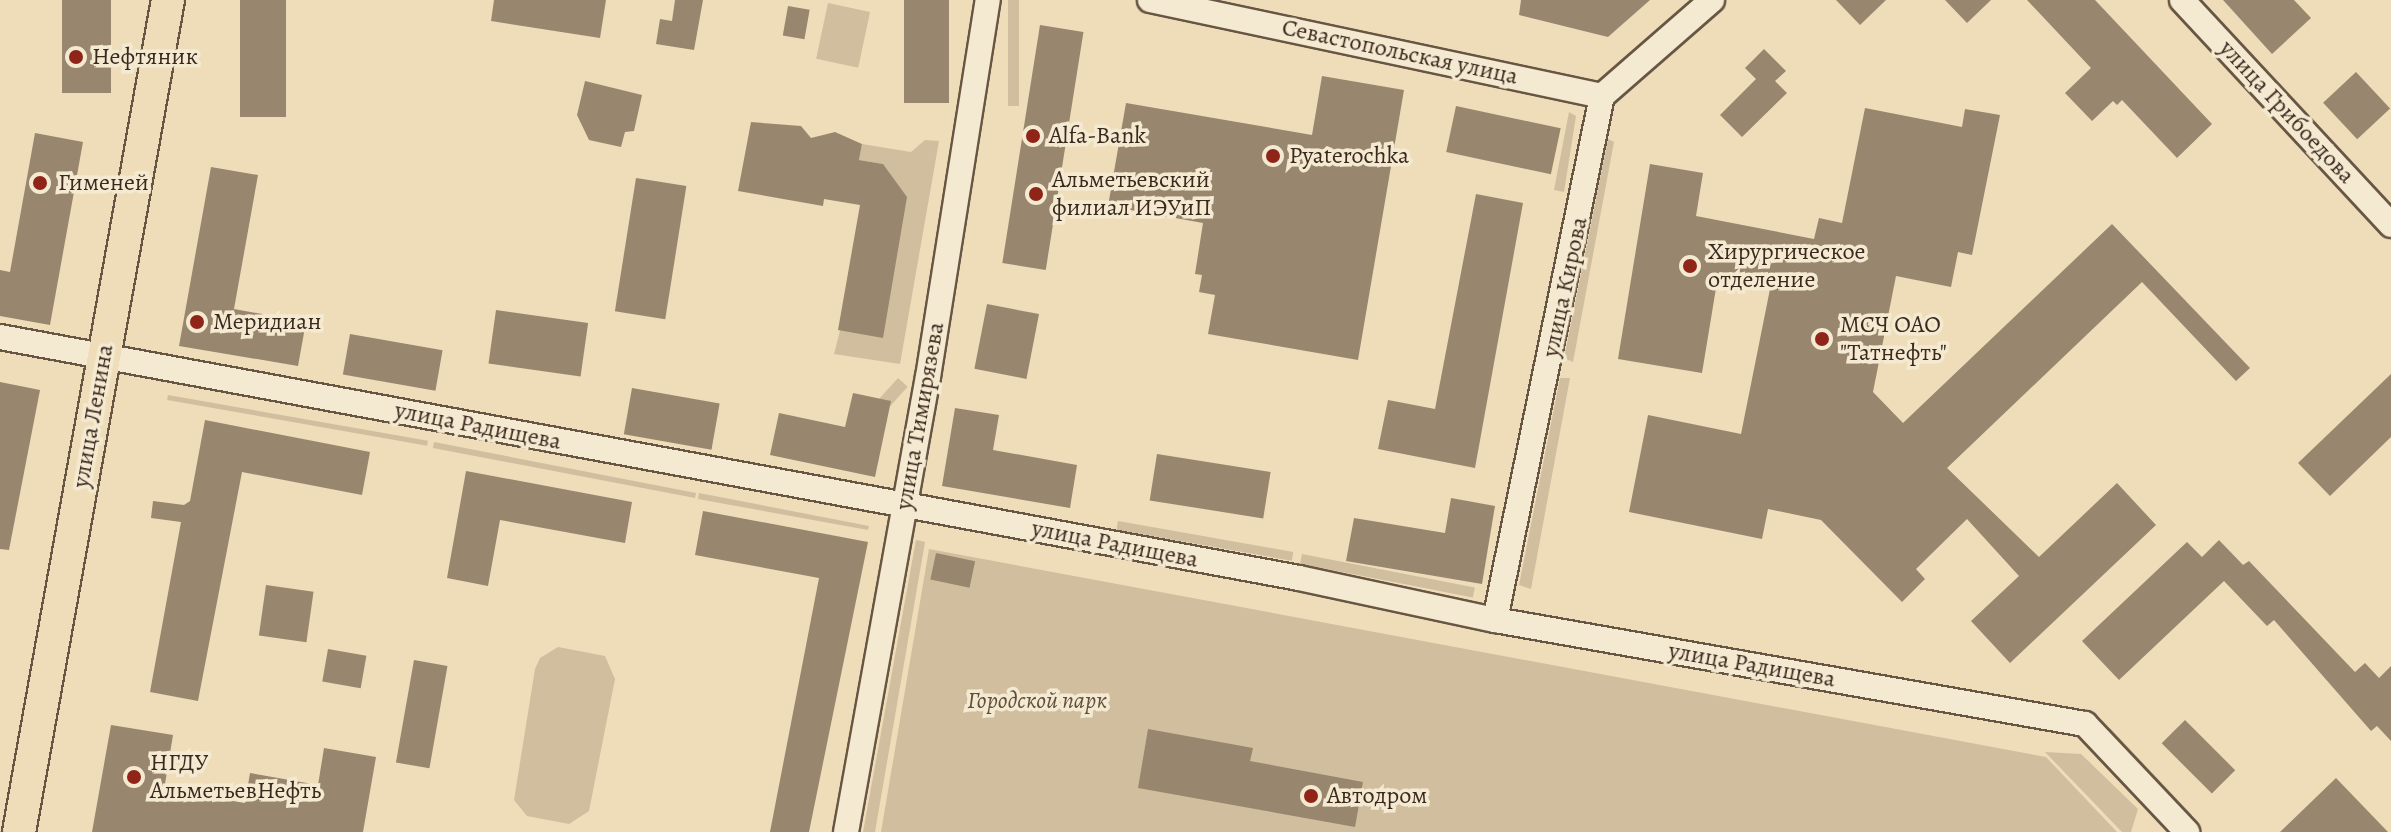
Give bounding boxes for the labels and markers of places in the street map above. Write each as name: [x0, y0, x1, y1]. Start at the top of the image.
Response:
place label: Нефтяник: [92, 43, 198, 71]
marker: Нефтяник: [67, 48, 85, 66]
place label: Alfa-Bank: [1049, 122, 1146, 150]
marker: Alfa-Bank: [1024, 127, 1042, 145]
place label: Pyaterochka: [1289, 142, 1409, 170]
marker: Pyaterochka: [1264, 147, 1282, 165]
place label: Альметьевский филиал ИЭУиП: [1052, 166, 1211, 222]
place label: Гименей: [58, 169, 149, 197]
marker: Гименей: [29, 172, 51, 194]
marker: Альметьевский филиал ИЭУиП: [1027, 185, 1045, 203]
place label: Хирургическое отделение: [1708, 238, 1866, 294]
marker: Хирургическое отделение: [1679, 255, 1701, 277]
place label: Меридиан: [213, 308, 321, 336]
place label: МСЧ ОАО "Татнефть": [1840, 311, 1947, 367]
marker: Меридиан: [188, 313, 206, 331]
marker: МСЧ ОАО "Татнефть": [1811, 328, 1833, 350]
place label: НГДУ АльметьевНефть: [150, 749, 321, 805]
marker: НГДУ АльметьевНефть: [125, 768, 143, 786]
place label: Автодром: [1327, 782, 1427, 810]
marker: Автодром: [1302, 787, 1320, 805]

